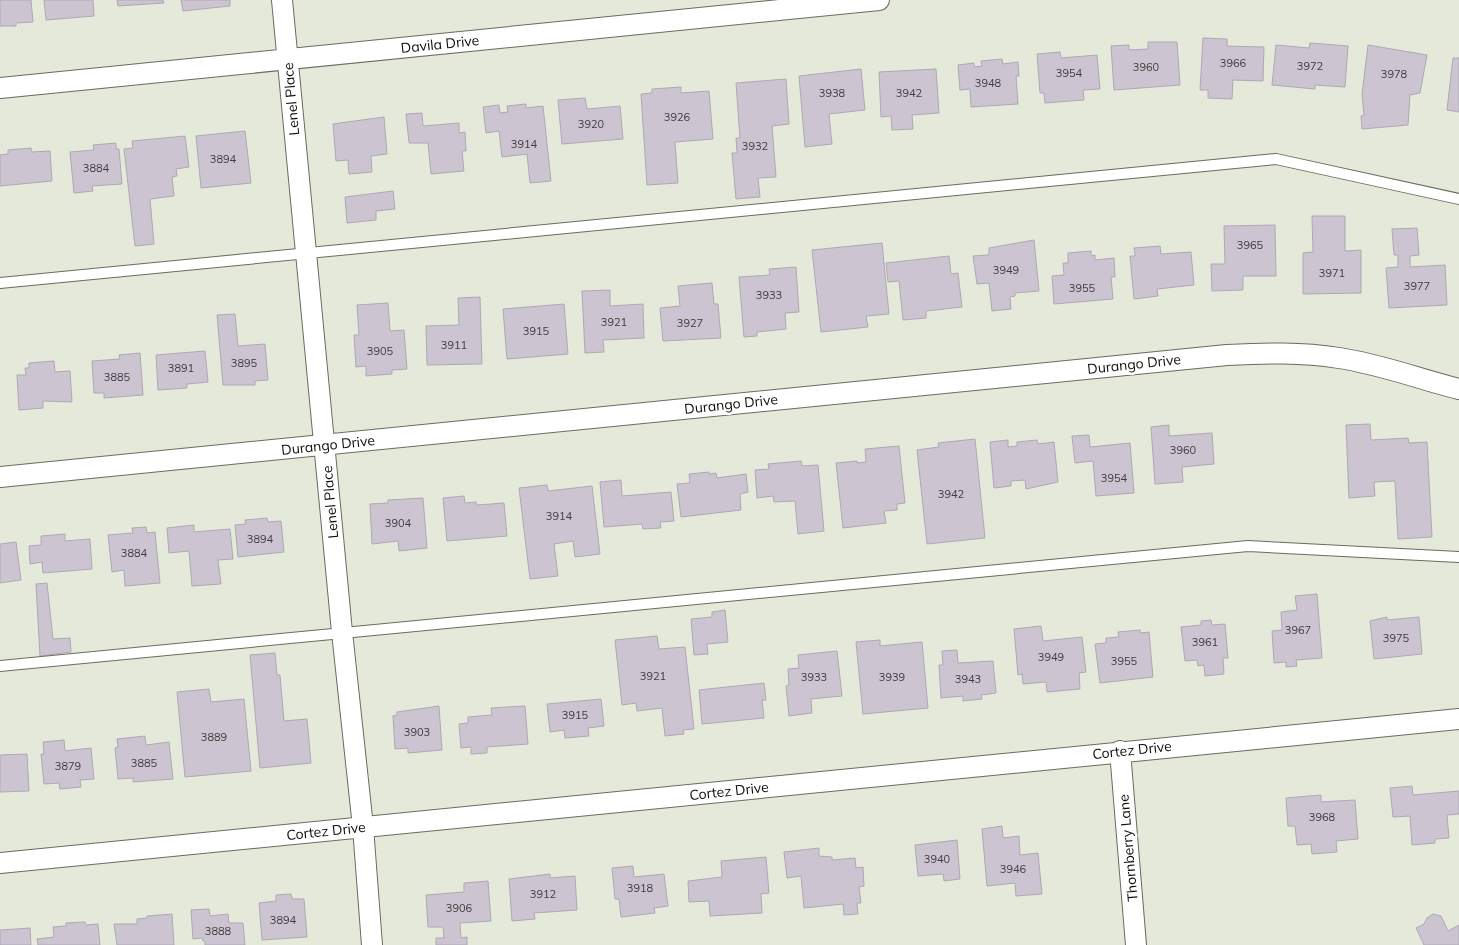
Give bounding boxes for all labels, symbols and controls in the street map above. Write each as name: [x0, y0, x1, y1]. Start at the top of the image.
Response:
street label: Davila Drive: [400, 31, 480, 57]
house number: 3966: [1220, 56, 1247, 70]
house number: 3972: [1297, 59, 1324, 73]
house number: 3960: [1133, 60, 1160, 74]
street label: Lenel Place: [279, 62, 303, 136]
house number: 3954: [1056, 66, 1083, 80]
house number: 3978: [1381, 67, 1408, 81]
house number: 3948: [975, 76, 1002, 90]
house number: 3938: [819, 86, 846, 100]
house number: 3942: [896, 86, 923, 100]
house number: 3926: [664, 110, 691, 124]
house number: 3920: [578, 117, 605, 131]
house number: 3914: [511, 137, 538, 151]
house number: 3932: [742, 139, 769, 153]
house number: 3894: [210, 152, 237, 166]
house number: 3884: [83, 161, 110, 175]
house number: 3965: [1237, 238, 1264, 252]
house number: 3949: [993, 263, 1019, 277]
house number: 3971: [1319, 266, 1345, 280]
house number: 3977: [1404, 279, 1430, 293]
house number: 3955: [1069, 281, 1096, 295]
house number: 3933: [756, 288, 782, 302]
house number: 3921: [601, 315, 627, 329]
house number: 3927: [677, 316, 703, 330]
house number: 3915: [523, 324, 550, 338]
house number: 3911: [441, 338, 467, 352]
house number: 3905: [367, 344, 394, 358]
street label: Durango Drive: [1086, 350, 1182, 378]
house number: 3895: [231, 356, 258, 370]
house number: 3891: [168, 361, 194, 375]
house number: 3885: [104, 370, 131, 384]
street label: Durango Drive: [683, 390, 779, 418]
street label: Durango Drive: [280, 431, 376, 459]
house number: 3960: [1170, 443, 1197, 457]
street label: Lenel Place: [318, 465, 342, 539]
house number: 3954: [1101, 471, 1128, 485]
house number: 3942: [938, 487, 965, 501]
house number: 3914: [546, 509, 573, 523]
house number: 3904: [385, 516, 412, 530]
house number: 3894: [247, 532, 274, 546]
house number: 3884: [121, 546, 148, 560]
house number: 3967: [1285, 623, 1311, 637]
house number: 3975: [1383, 631, 1410, 645]
house number: 3961: [1192, 635, 1218, 649]
house number: 3949: [1038, 650, 1064, 664]
house number: 3955: [1111, 654, 1138, 668]
house number: 3921: [640, 669, 666, 683]
house number: 3933: [801, 670, 827, 684]
house number: 3939: [879, 670, 905, 684]
house number: 3943: [955, 672, 981, 686]
house number: 3915: [562, 708, 589, 722]
house number: 3903: [404, 725, 430, 739]
house number: 3889: [201, 730, 227, 744]
street label: Cortez Drive: [1091, 737, 1173, 763]
house number: 3885: [131, 756, 158, 770]
house number: 3879: [55, 759, 81, 773]
street label: Cortez Drive: [688, 778, 770, 804]
street label: Thornberry Lane: [1114, 794, 1142, 902]
house number: 3968: [1309, 810, 1336, 824]
street label: Cortez Drive: [285, 818, 367, 844]
house number: 3940: [924, 852, 951, 866]
house number: 3946: [1000, 862, 1027, 876]
house number: 3918: [627, 881, 654, 895]
house number: 3912: [530, 887, 557, 901]
house number: 3906: [446, 901, 473, 915]
house number: 3894: [270, 913, 297, 927]
house number: 3888: [205, 924, 232, 938]

